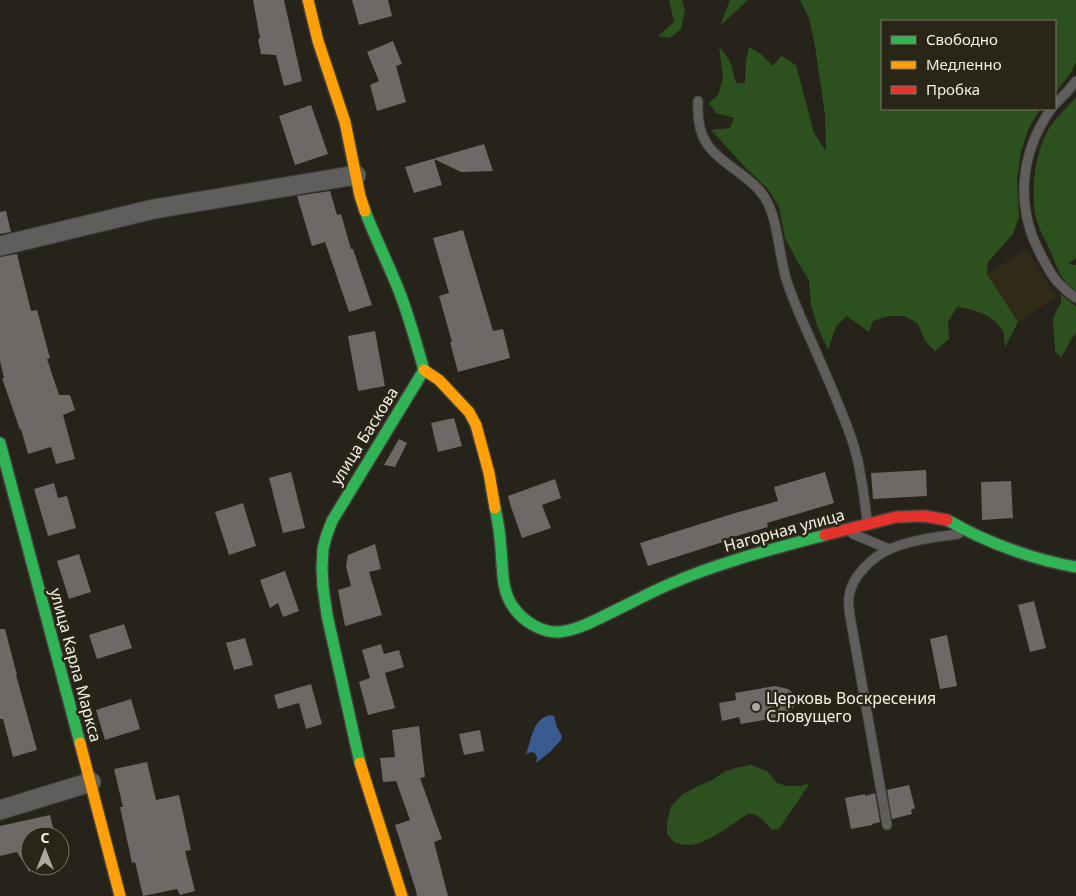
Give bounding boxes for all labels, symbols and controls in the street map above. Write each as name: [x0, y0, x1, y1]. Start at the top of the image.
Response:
legend: [881, 20, 1056, 110]
text: Свободно: [926, 29, 998, 49]
text: Медленно: [926, 54, 1002, 74]
text: Пробка: [926, 79, 980, 99]
street label: улица Баскова: [325, 383, 403, 489]
street label: Нагорная улица: [721, 503, 847, 557]
street label: улица Карла Маркса: [45, 586, 107, 744]
place label: Церковь Воскресения Словущего: [766, 687, 936, 727]
marker: Церковь Воскресения Словущего: [750, 701, 762, 713]
north arrow: [20, 826, 70, 876]
text: С: [40, 828, 50, 847]

